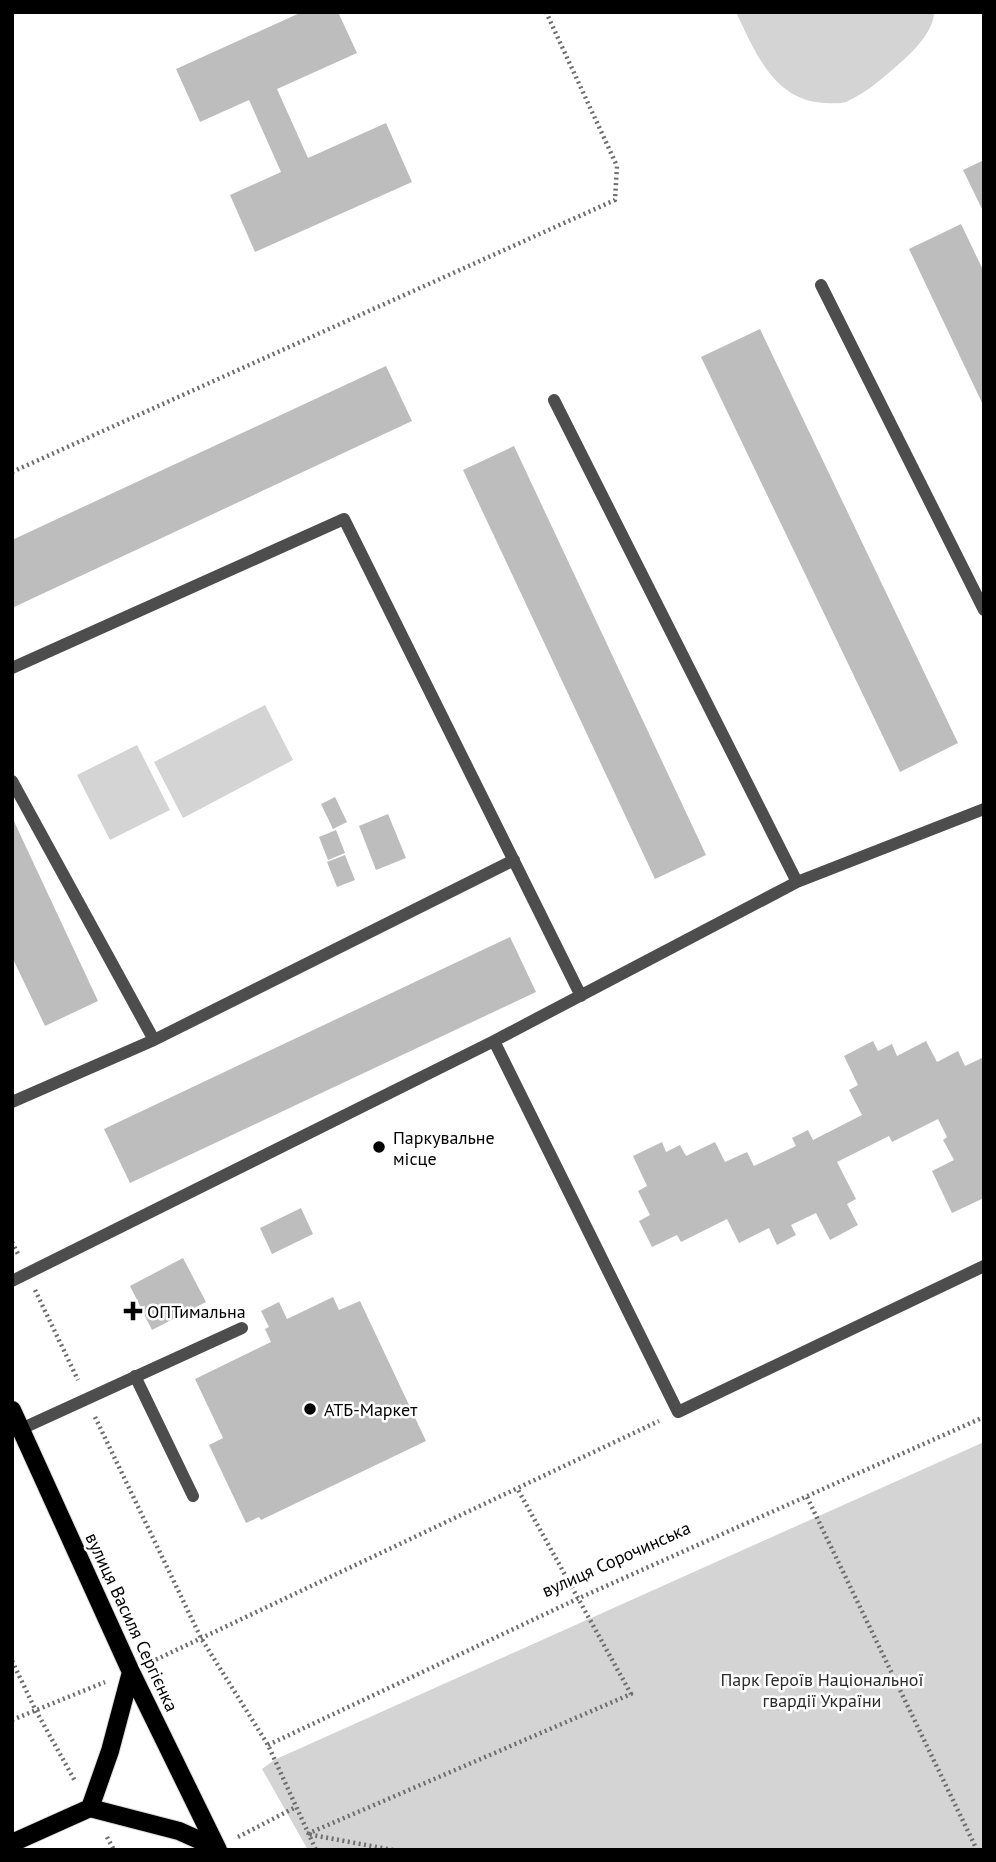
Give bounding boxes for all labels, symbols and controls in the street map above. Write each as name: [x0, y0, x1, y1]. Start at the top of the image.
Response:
place label: Паркувальне місце: [393, 1126, 495, 1170]
marker: Паркувальне місце: [371, 1139, 387, 1155]
place label: ОПТимальна: [147, 1300, 246, 1323]
marker: ОПТимальна: [125, 1303, 141, 1319]
place label: АТБ-Маркет: [324, 1398, 418, 1421]
marker: АТБ-Маркет: [302, 1401, 318, 1417]
street label: вулиця Сорочинська: [538, 1516, 694, 1602]
street label: вулиця Василя Сергієнка: [80, 1529, 184, 1715]
park label: Парк Героїв Національної гвардії України: [720, 1668, 924, 1712]

